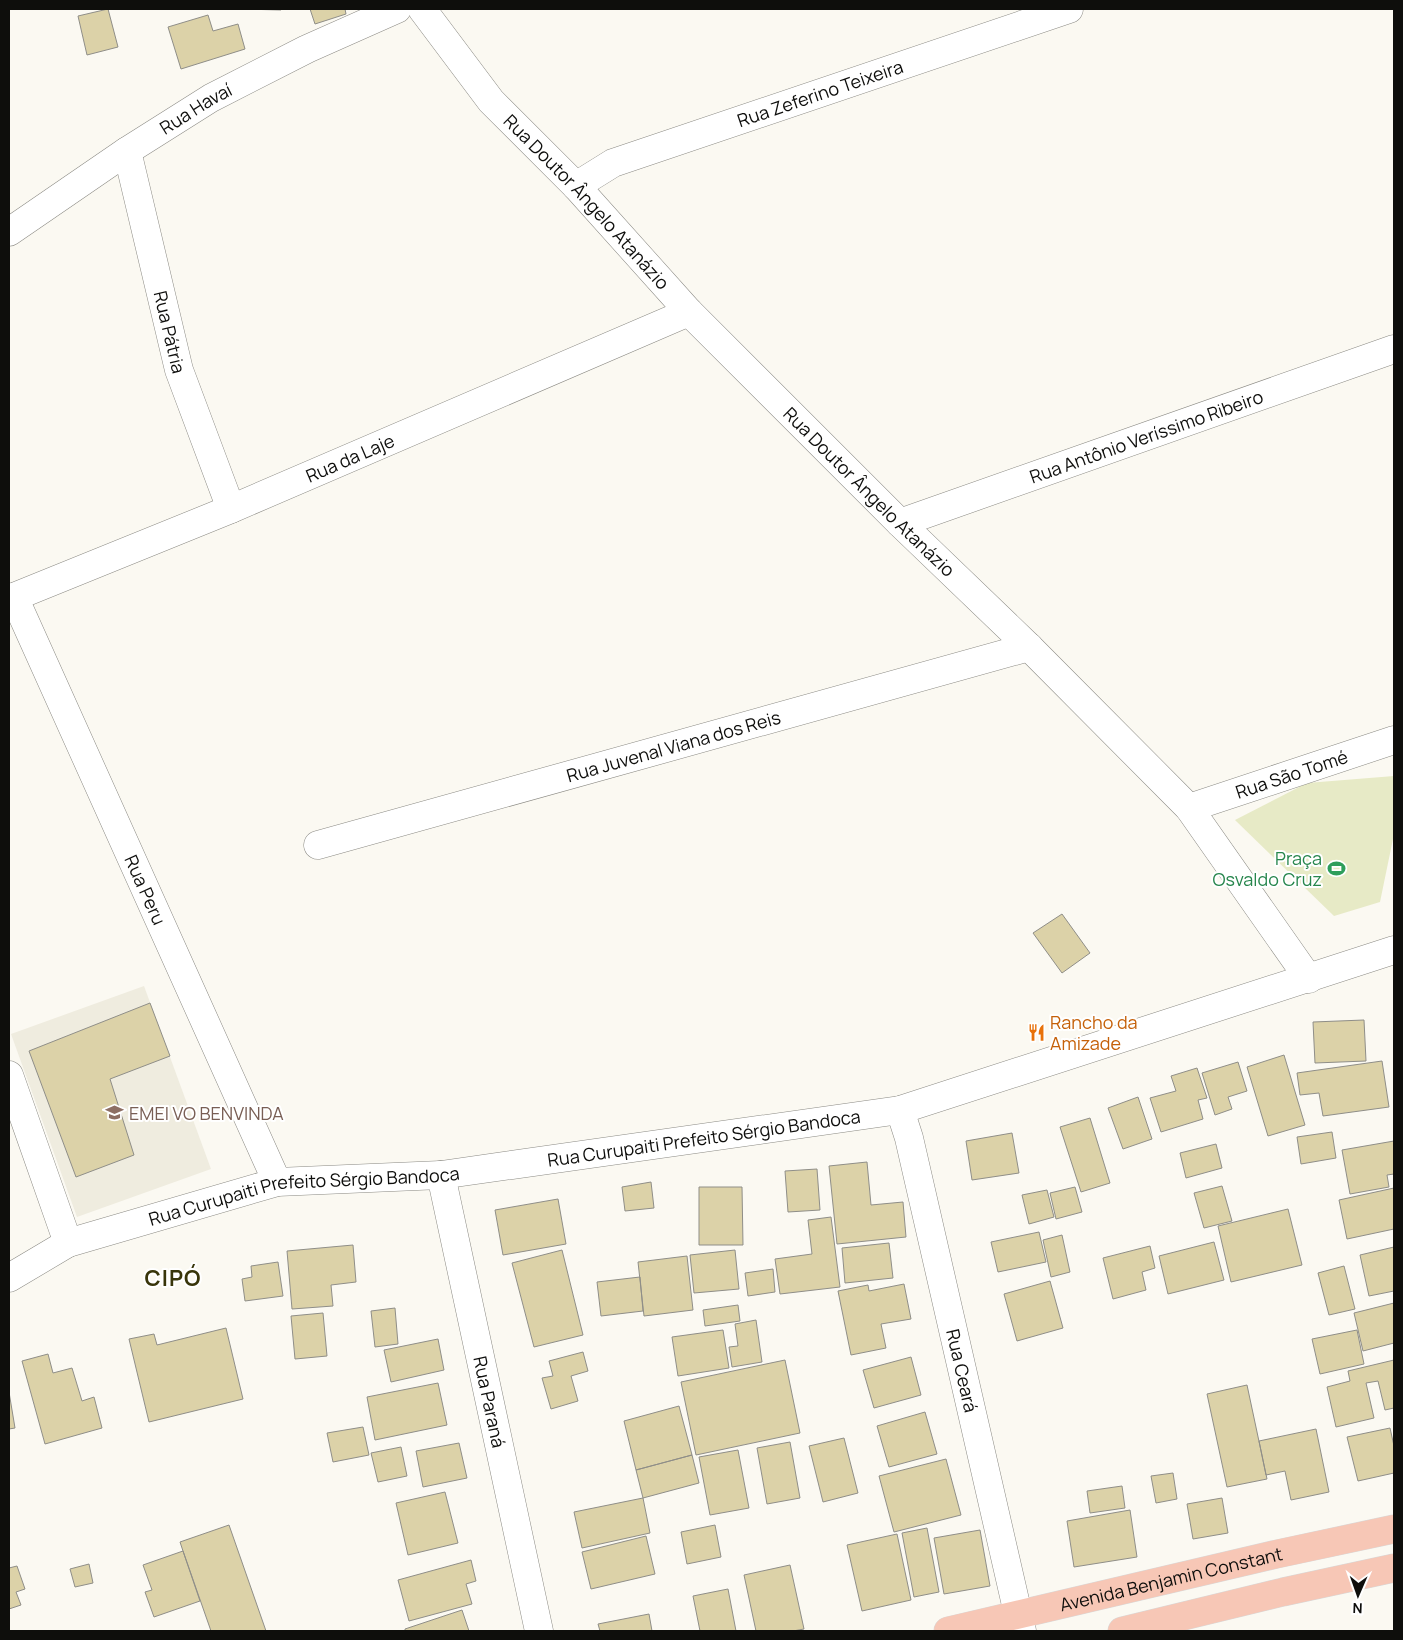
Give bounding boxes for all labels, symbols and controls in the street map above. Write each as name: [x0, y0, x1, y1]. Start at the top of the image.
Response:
street label: Rua Zeferino Teixeira: [734, 54, 906, 132]
street label: Rua Havaí: [155, 77, 236, 139]
street label: Rua Doutor Ângelo Atanázio: [499, 109, 675, 294]
street label: Rua Pátria: [149, 288, 191, 376]
street label: Rua Antônio Veríssimo Ribeiro: [1026, 384, 1266, 488]
street label: Rua Doutor Ângelo Atanázio: [779, 402, 960, 582]
street label: Rua da Laje: [302, 428, 398, 487]
street label: Rua Juvenal Viana dos Reis: [564, 705, 783, 787]
street label: Rua São Tomé: [1232, 744, 1351, 804]
place label: Praça Osvaldo Cruz: [1213, 846, 1322, 891]
street label: Rua Peru: [119, 851, 172, 929]
sports icon: Praça Osvaldo Cruz: [1326, 858, 1346, 878]
place label: Rancho da Amizade: [1050, 1010, 1138, 1055]
restaurant icon: Rancho da Amizade: [1026, 1022, 1046, 1042]
place label: EMEI VO BENVINDA: [129, 1101, 284, 1125]
school or university icon: EMEI VO BENVINDA: [105, 1103, 125, 1123]
street label: Rua Curupaiti Prefeito Sérgio Bandoca: [546, 1104, 862, 1172]
street label: Rua Curupaiti Prefeito Sérgio Bandoca: [146, 1161, 461, 1231]
district label: CIPÓ: [145, 1263, 201, 1293]
street label: Rua Ceará: [941, 1326, 984, 1415]
street label: Rua Paraná: [468, 1354, 511, 1450]
street label: Avenida Benjamin Constant: [1057, 1541, 1285, 1616]
north arrow: [1333, 1570, 1383, 1620]
text: N: [1352, 1599, 1363, 1618]

